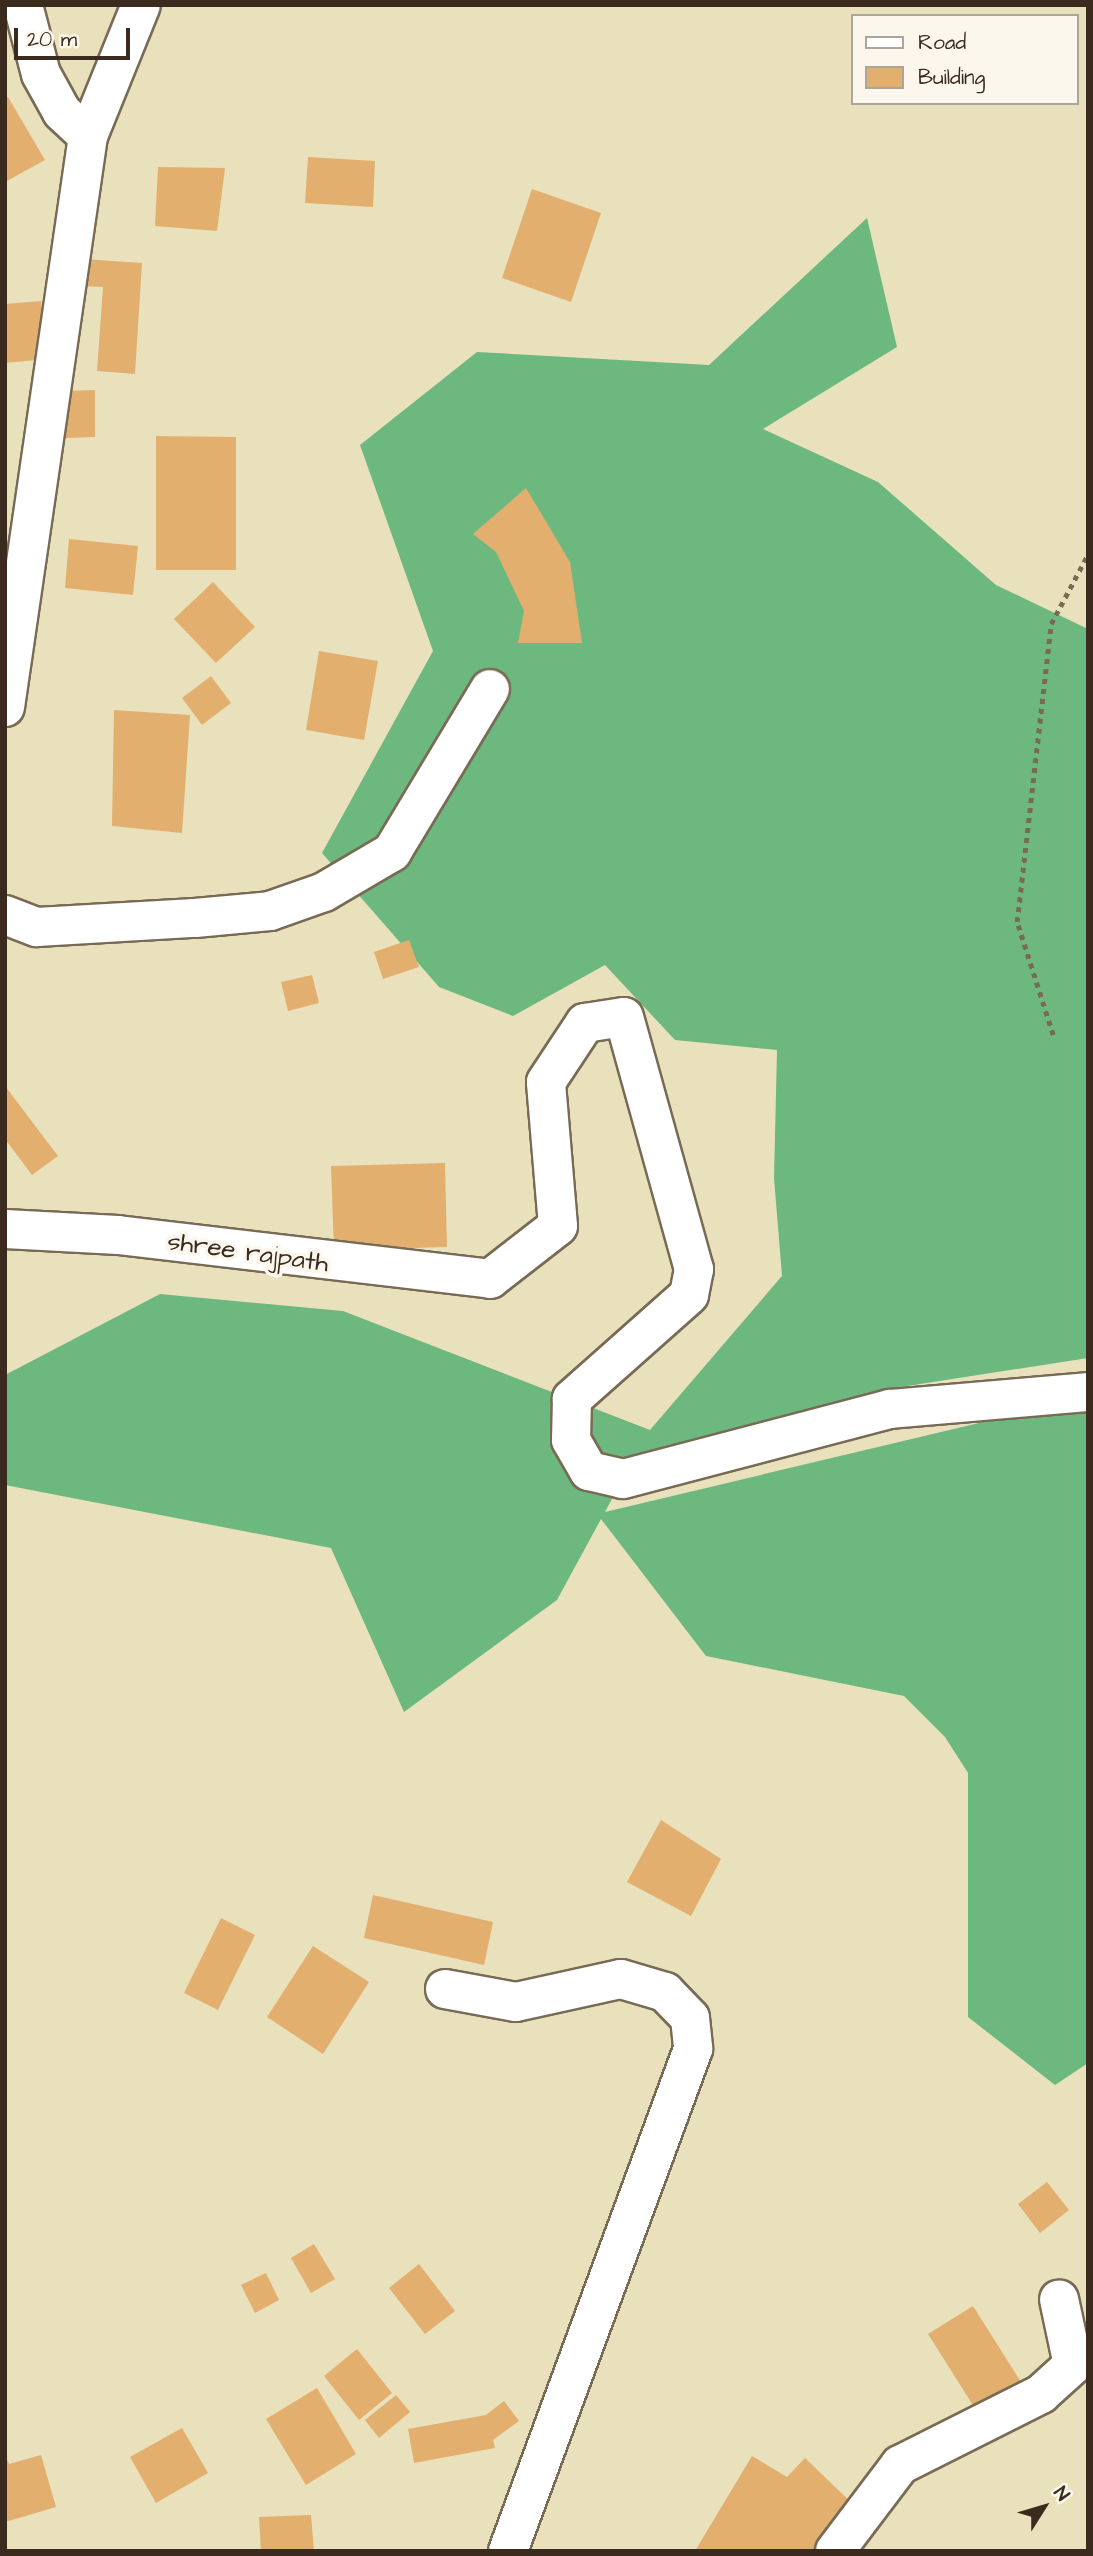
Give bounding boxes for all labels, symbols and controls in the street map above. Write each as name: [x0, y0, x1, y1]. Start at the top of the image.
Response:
scale bar: [18, 14, 133, 58]
legend: [852, 14, 1079, 105]
text: 20 m: [27, 25, 77, 54]
text: Road: [918, 28, 966, 57]
text: Building: [918, 63, 985, 92]
street label: shree rajpath: [166, 1226, 330, 1280]
north arrow: [1009, 2472, 1079, 2542]
text: N: [1047, 2481, 1076, 2507]

